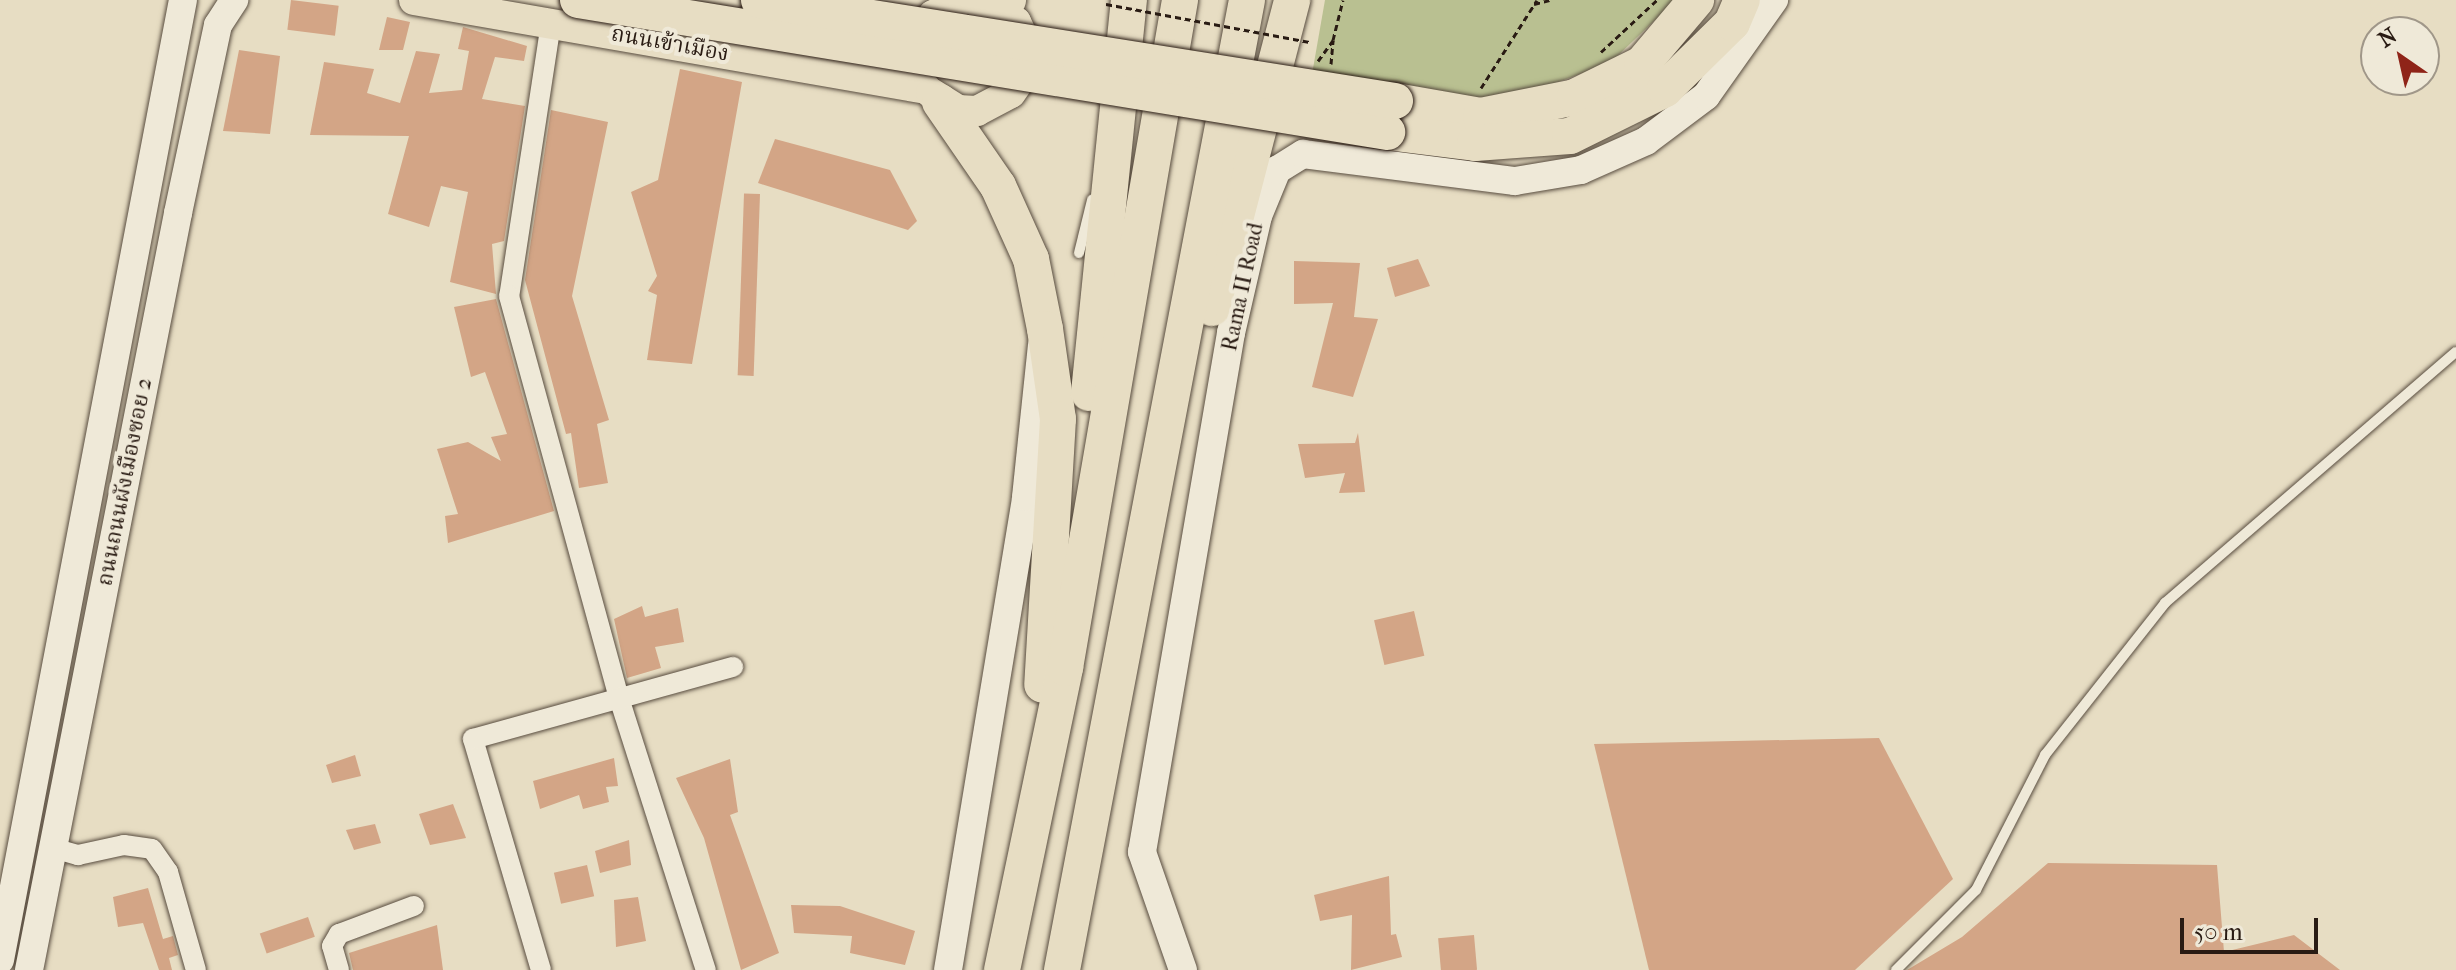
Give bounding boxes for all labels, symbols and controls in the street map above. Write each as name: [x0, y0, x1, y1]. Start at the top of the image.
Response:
north arrow: [2360, 16, 2440, 96]
street label: ถนนเข้าเมือง: [609, 21, 731, 67]
text: N: [2373, 22, 2402, 53]
street label: Rama II Road: [1217, 220, 1269, 354]
street label: ถนนถนนผังเมืองซอย 2: [92, 376, 158, 588]
scale bar: [2184, 902, 2322, 952]
text: 50 m: [2194, 918, 2243, 946]

